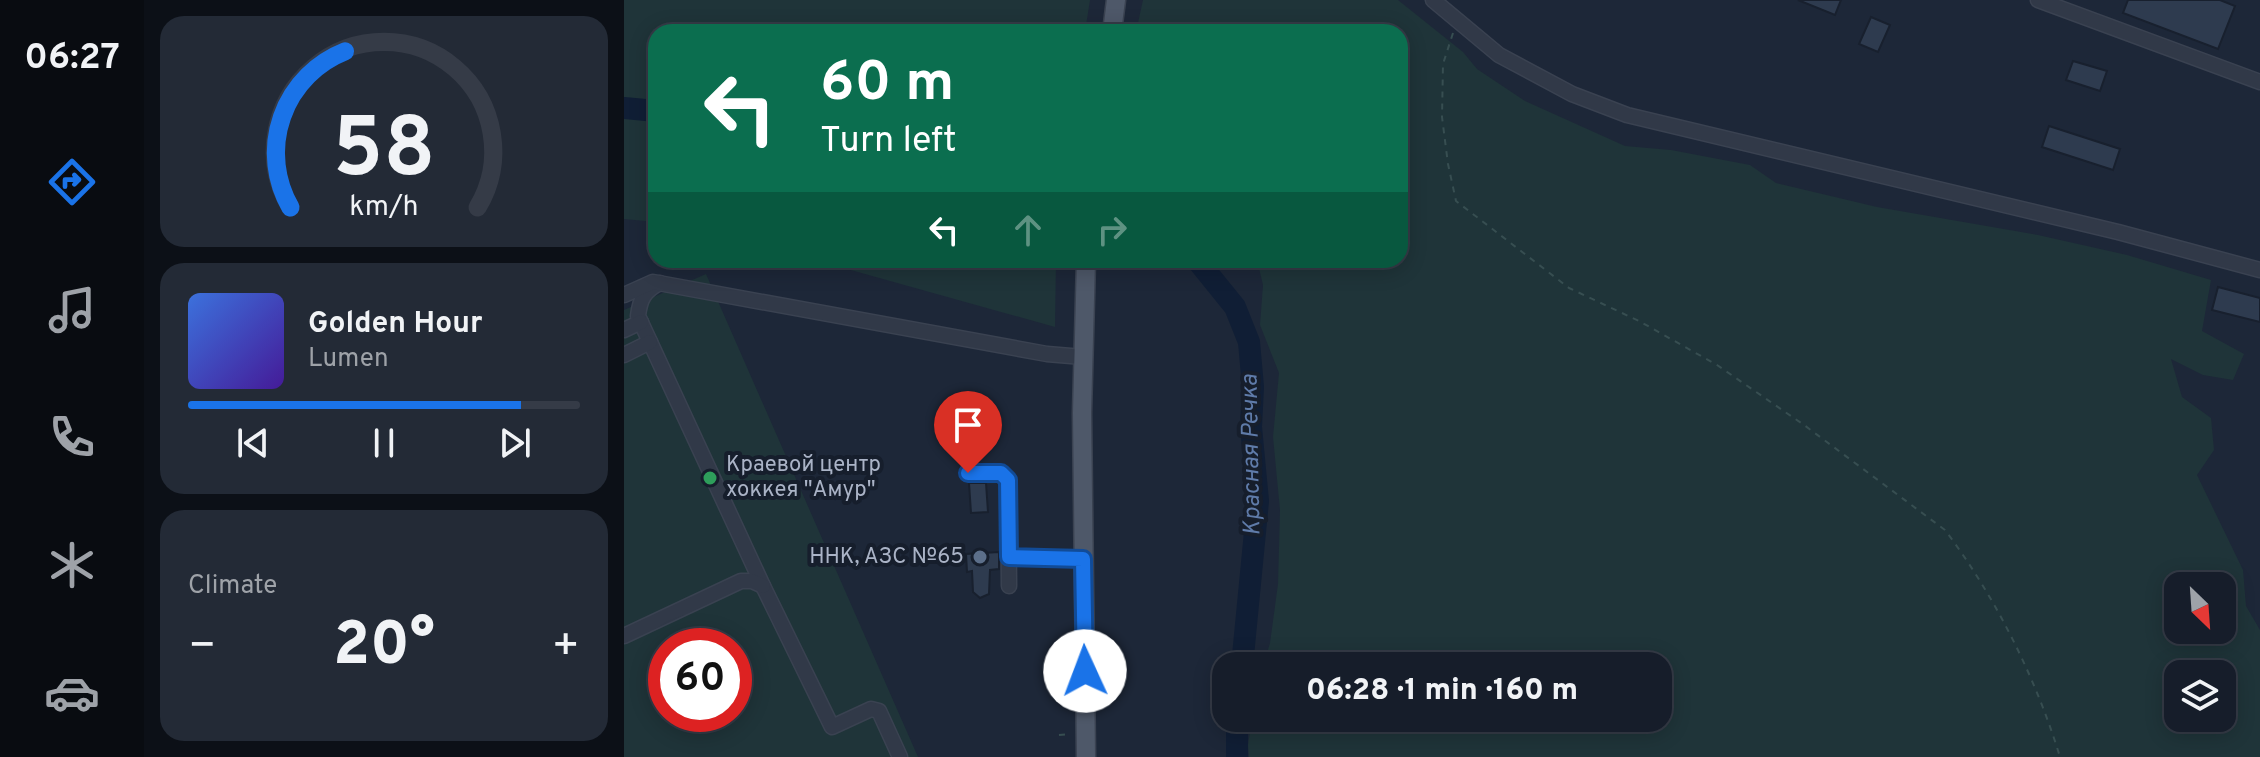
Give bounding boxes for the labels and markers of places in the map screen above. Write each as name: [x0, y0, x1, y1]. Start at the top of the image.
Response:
pin: [934, 391, 1002, 473]
place label: Краевой центр хоккея "Амур": [726, 452, 881, 504]
marker: Краевой центр хоккея "Амур": [701, 469, 719, 487]
place label: ННК, АЗС №65: [809, 544, 964, 571]
marker: ННК, АЗС №65: [971, 548, 989, 566]

